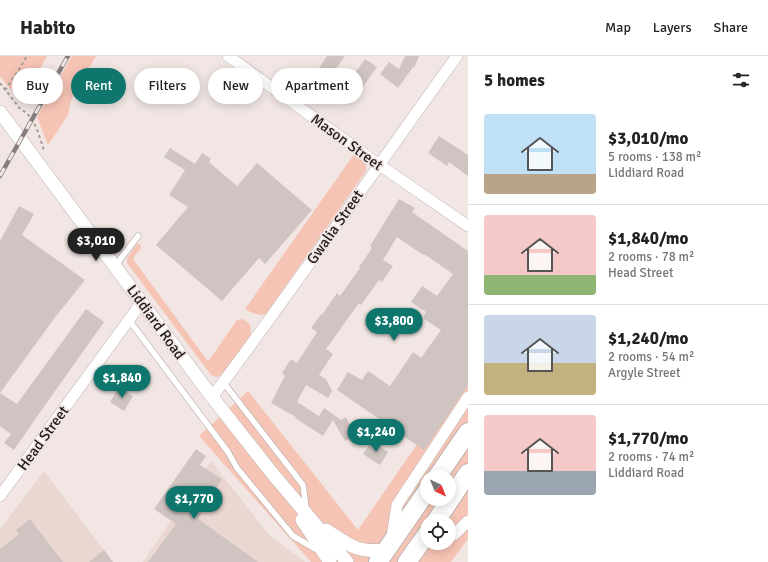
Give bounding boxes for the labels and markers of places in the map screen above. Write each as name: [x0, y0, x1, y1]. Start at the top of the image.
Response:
pin: $3,010: [63, 228, 129, 262]
pin: $3,800: [361, 308, 427, 342]
pin: $1,840: [89, 365, 155, 399]
pin: $1,240: [343, 419, 409, 453]
pin: $1,770: [161, 486, 227, 520]

